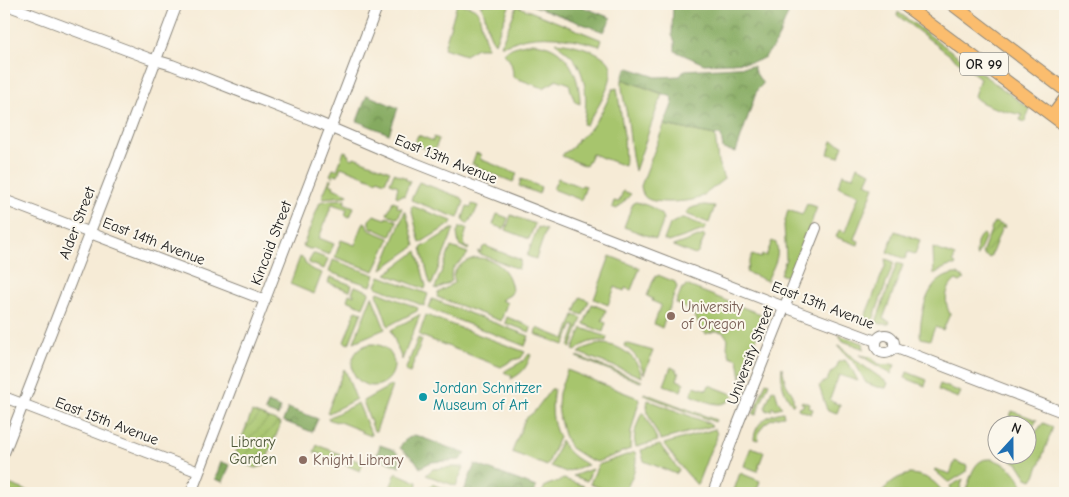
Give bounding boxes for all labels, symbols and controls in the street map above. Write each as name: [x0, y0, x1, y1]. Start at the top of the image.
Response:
road number: OR 99: [960, 52, 1008, 76]
street label: East 13th Avenue: [392, 130, 500, 188]
street label: Alder Street: [55, 184, 99, 262]
street label: Kincaid Street: [247, 198, 296, 288]
street label: East 14th Avenue: [100, 213, 208, 269]
street label: East 13th Avenue: [769, 277, 877, 333]
place label: University of Oregon: [681, 298, 745, 333]
street label: University Street: [723, 302, 777, 407]
marker: University of Oregon: [665, 310, 677, 322]
place label: Jordan Schnitzer Museum of Art: [433, 379, 542, 414]
marker: Jordan Schnitzer Museum of Art: [417, 391, 429, 403]
street label: East 15th Avenue: [53, 393, 162, 449]
north arrow: [986, 414, 1036, 464]
text: N: [1009, 419, 1024, 438]
park label: Library Garden: [229, 433, 277, 468]
place label: Knight Library: [313, 451, 404, 469]
marker: Knight Library: [297, 454, 309, 466]

